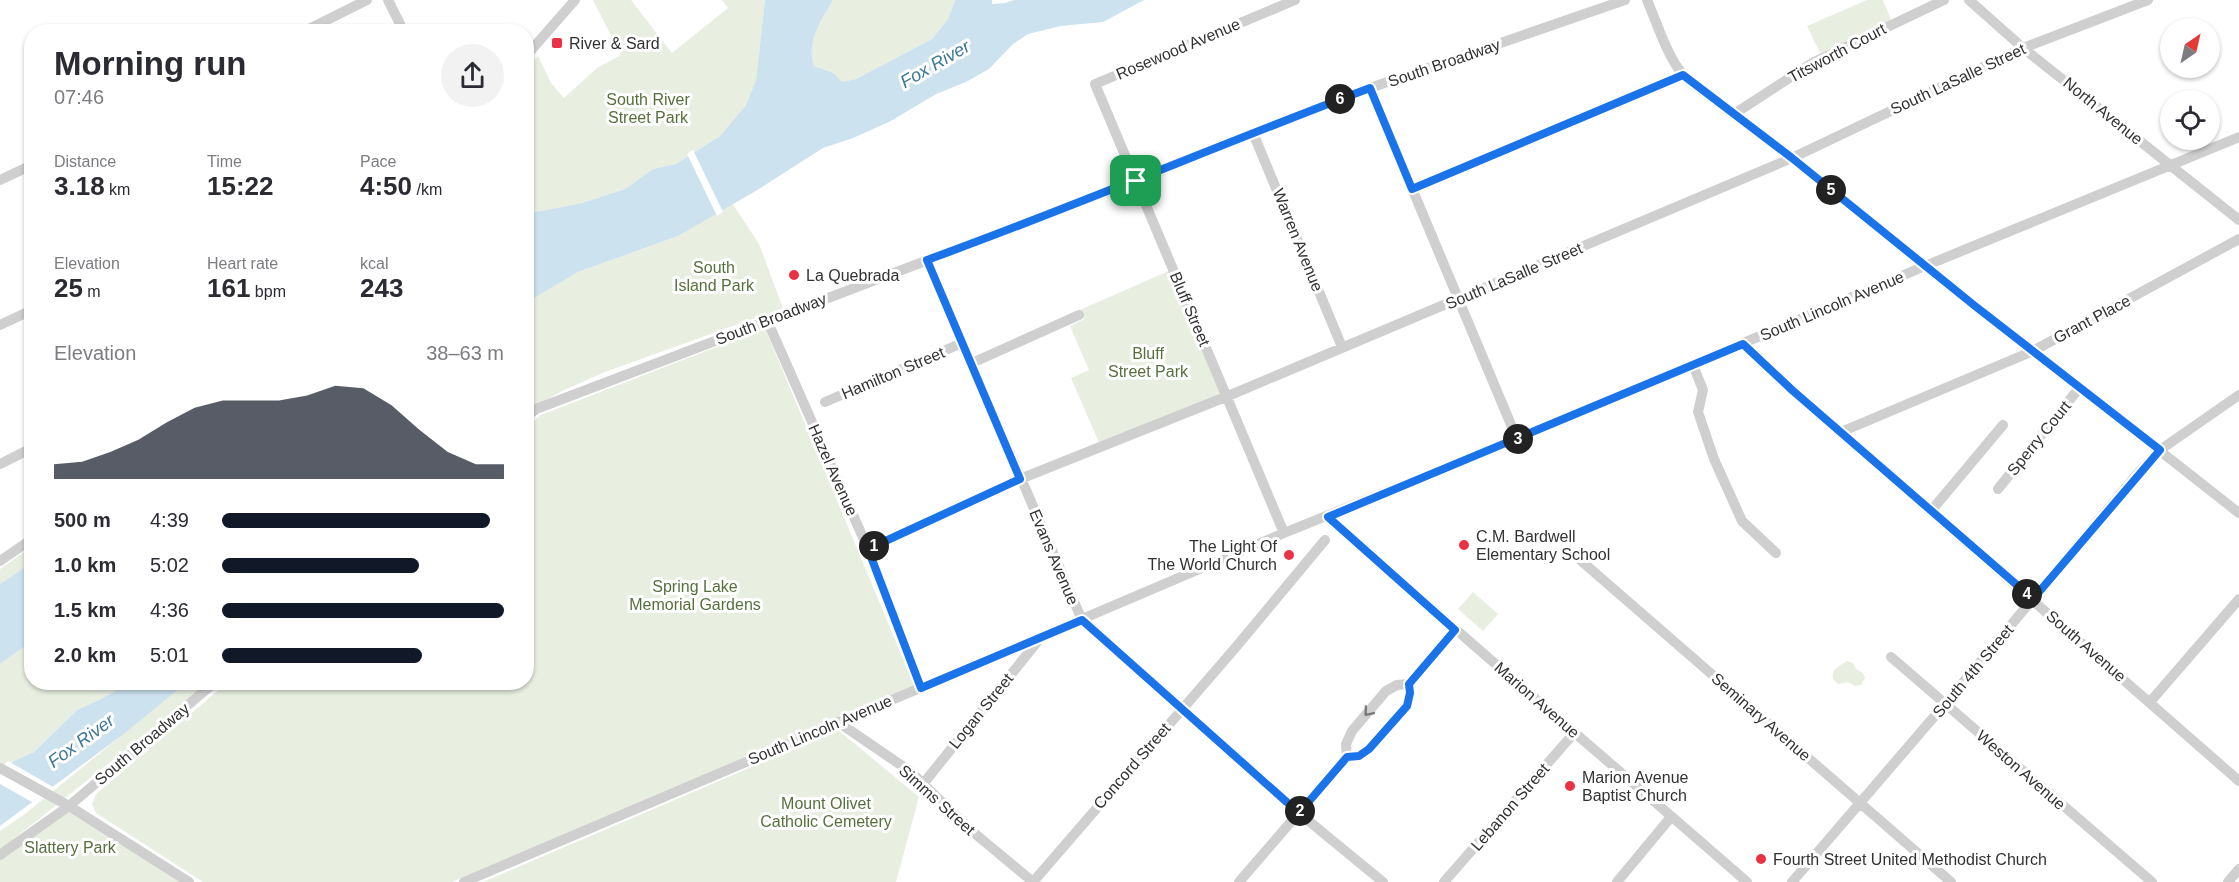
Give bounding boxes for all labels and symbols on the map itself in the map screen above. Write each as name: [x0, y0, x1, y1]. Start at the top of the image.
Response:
street label: Rosewood Avenue: [1113, 15, 1243, 83]
north arrow: [2160, 18, 2220, 78]
street label: Titsworth Court: [1785, 20, 1889, 86]
place label: River & Sard: [569, 35, 660, 52]
marker: River & Sard: [550, 36, 564, 50]
water label: Fox River: [897, 36, 974, 92]
street label: South Broadway: [1386, 36, 1502, 90]
street label: South LaSalle Street: [1888, 40, 2029, 118]
street label: North Avenue: [2060, 74, 2146, 148]
pin: 6: [1325, 84, 1355, 114]
park label: South River Street Park: [606, 91, 690, 126]
pin: [1110, 155, 1161, 206]
pin: 5: [1816, 175, 1846, 205]
street label: Warren Avenue: [1270, 186, 1326, 294]
street label: South LaSalle Street: [1443, 239, 1585, 312]
park label: South Island Park: [674, 259, 755, 294]
place label: La Quebrada: [806, 267, 900, 284]
marker: La Quebrada: [787, 268, 801, 282]
street label: South Lincoln Avenue: [1758, 268, 1907, 344]
street label: Bluff Street: [1167, 269, 1213, 349]
street label: South Broadway: [713, 290, 829, 348]
street label: Grant Place: [2051, 292, 2133, 346]
street label: Hamilton Street: [839, 343, 948, 402]
park label: Bluff Street Park: [1108, 345, 1189, 380]
street label: Sperry Court: [2004, 397, 2074, 479]
street label: Hazel Avenue: [805, 422, 861, 519]
pin: 3: [1503, 424, 1533, 454]
street label: Evans Avenue: [1026, 507, 1082, 607]
place label: C.M. Bardwell Elementary School: [1476, 528, 1610, 563]
pin: 1: [859, 531, 889, 561]
place label: The Light Of The World Church: [1147, 538, 1278, 573]
marker: C.M. Bardwell Elementary School: [1457, 538, 1471, 552]
marker: The Light Of The World Church: [1282, 548, 1296, 562]
park label: Spring Lake Memorial Gardens: [629, 578, 761, 613]
pin: 4: [2012, 579, 2042, 609]
street label: South Avenue: [2043, 607, 2129, 685]
street label: South 4th Street: [1929, 621, 2017, 721]
street label: Marion Avenue: [1491, 659, 1583, 741]
street label: Logan Street: [946, 670, 1017, 752]
street label: Seminary Avenue: [1708, 670, 1814, 765]
street label: South Lincoln Avenue: [746, 692, 895, 768]
street label: South Broadway: [92, 700, 192, 788]
one-way arrow: [1364, 705, 1375, 716]
water label: Fox River: [44, 710, 119, 772]
street label: Concord Street: [1090, 719, 1174, 812]
street label: Weston Avenue: [1973, 727, 2069, 813]
street label: Lebanon Street: [1468, 760, 1553, 854]
street label: Simms Street: [896, 762, 979, 839]
place label: Marion Avenue Baptist Church: [1582, 769, 1689, 804]
marker: Marion Avenue Baptist Church: [1563, 779, 1577, 793]
park label: Mount Olivet Catholic Cemetery: [760, 795, 892, 830]
pin: 2: [1285, 796, 1315, 826]
park label: Slattery Park: [24, 839, 117, 856]
place label: Fourth Street United Methodist Church: [1773, 851, 2047, 868]
marker: Fourth Street United Methodist Church: [1754, 852, 1768, 866]

